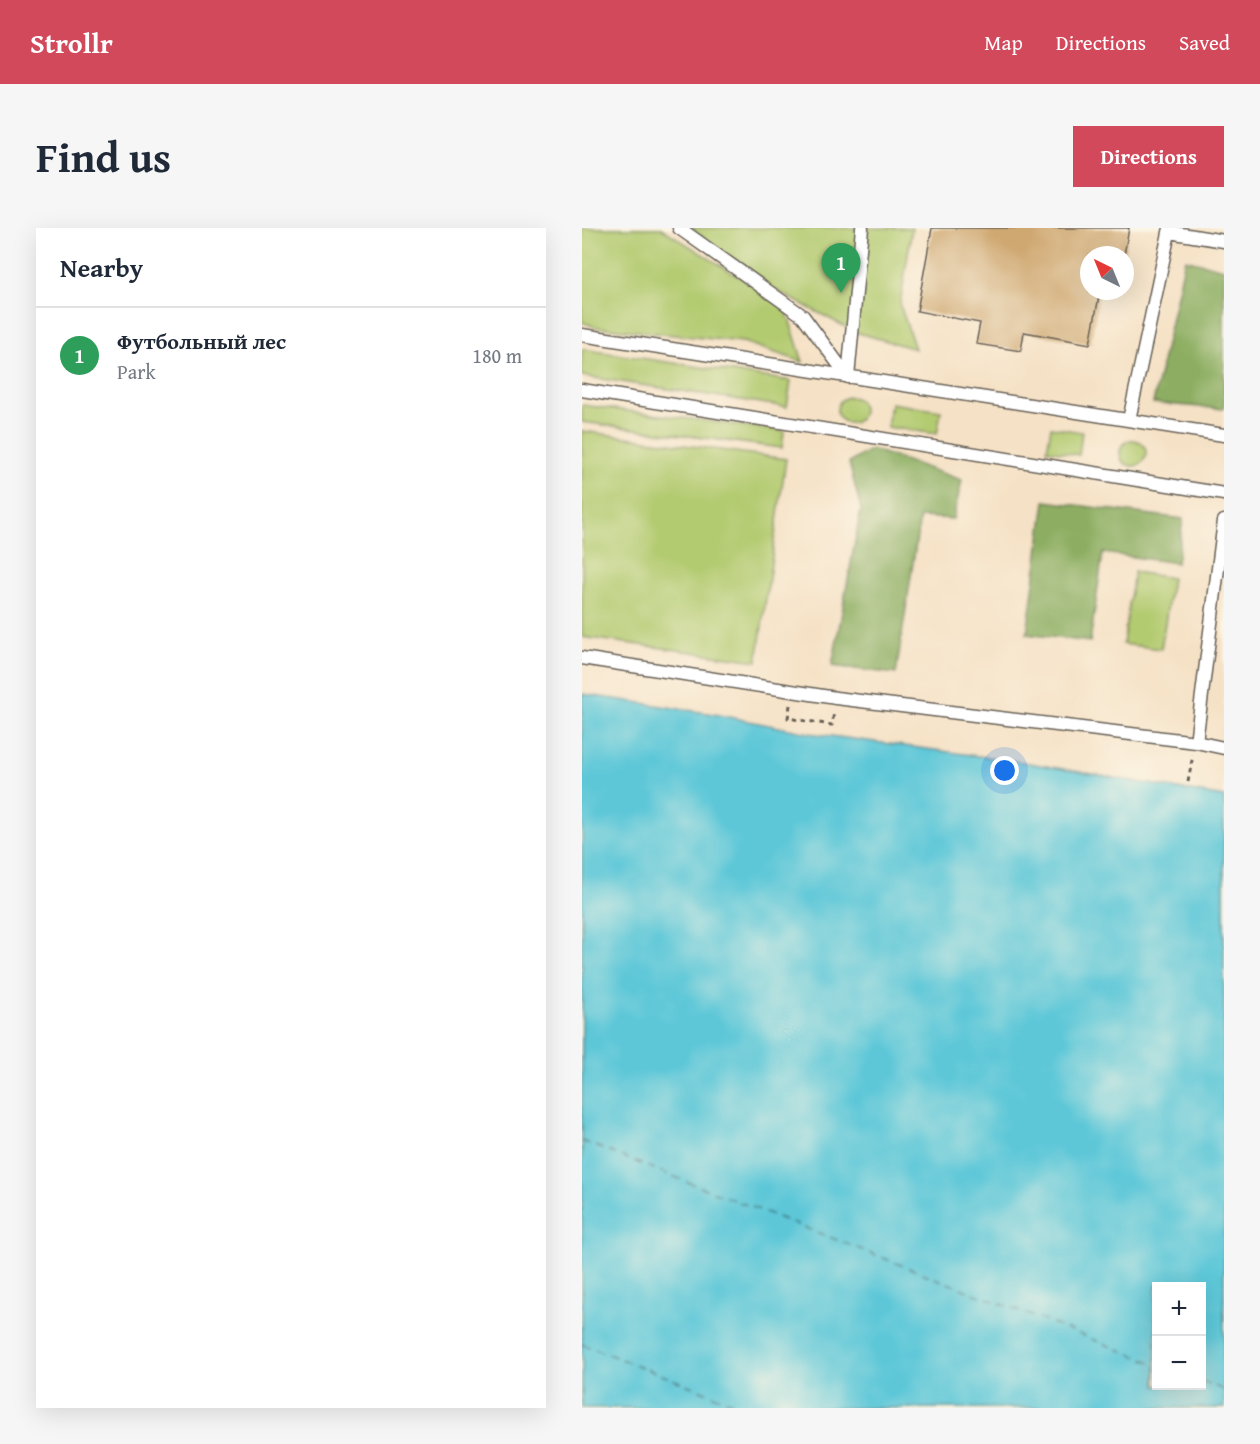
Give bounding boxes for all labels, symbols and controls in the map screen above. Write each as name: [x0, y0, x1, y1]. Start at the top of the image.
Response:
text: Strollr: [30, 22, 113, 63]
text: Map: [984, 27, 1023, 58]
text: Directions: [1056, 27, 1146, 58]
text: Saved: [1179, 27, 1230, 58]
text: Find us: [36, 126, 171, 187]
button: Directions: [1073, 126, 1224, 187]
pin: 1: [822, 244, 860, 293]
north arrow: [1080, 246, 1134, 300]
text: Nearby: [60, 248, 143, 287]
text: Футбольный лес: [117, 325, 286, 357]
text: 1: [74, 341, 85, 370]
text: 180 m: [472, 341, 522, 370]
text: Park: [117, 357, 156, 386]
your location: [990, 756, 1019, 785]
map controls: [1152, 1282, 1206, 1390]
button: +: [1152, 1282, 1206, 1336]
button: −: [1152, 1336, 1206, 1390]

